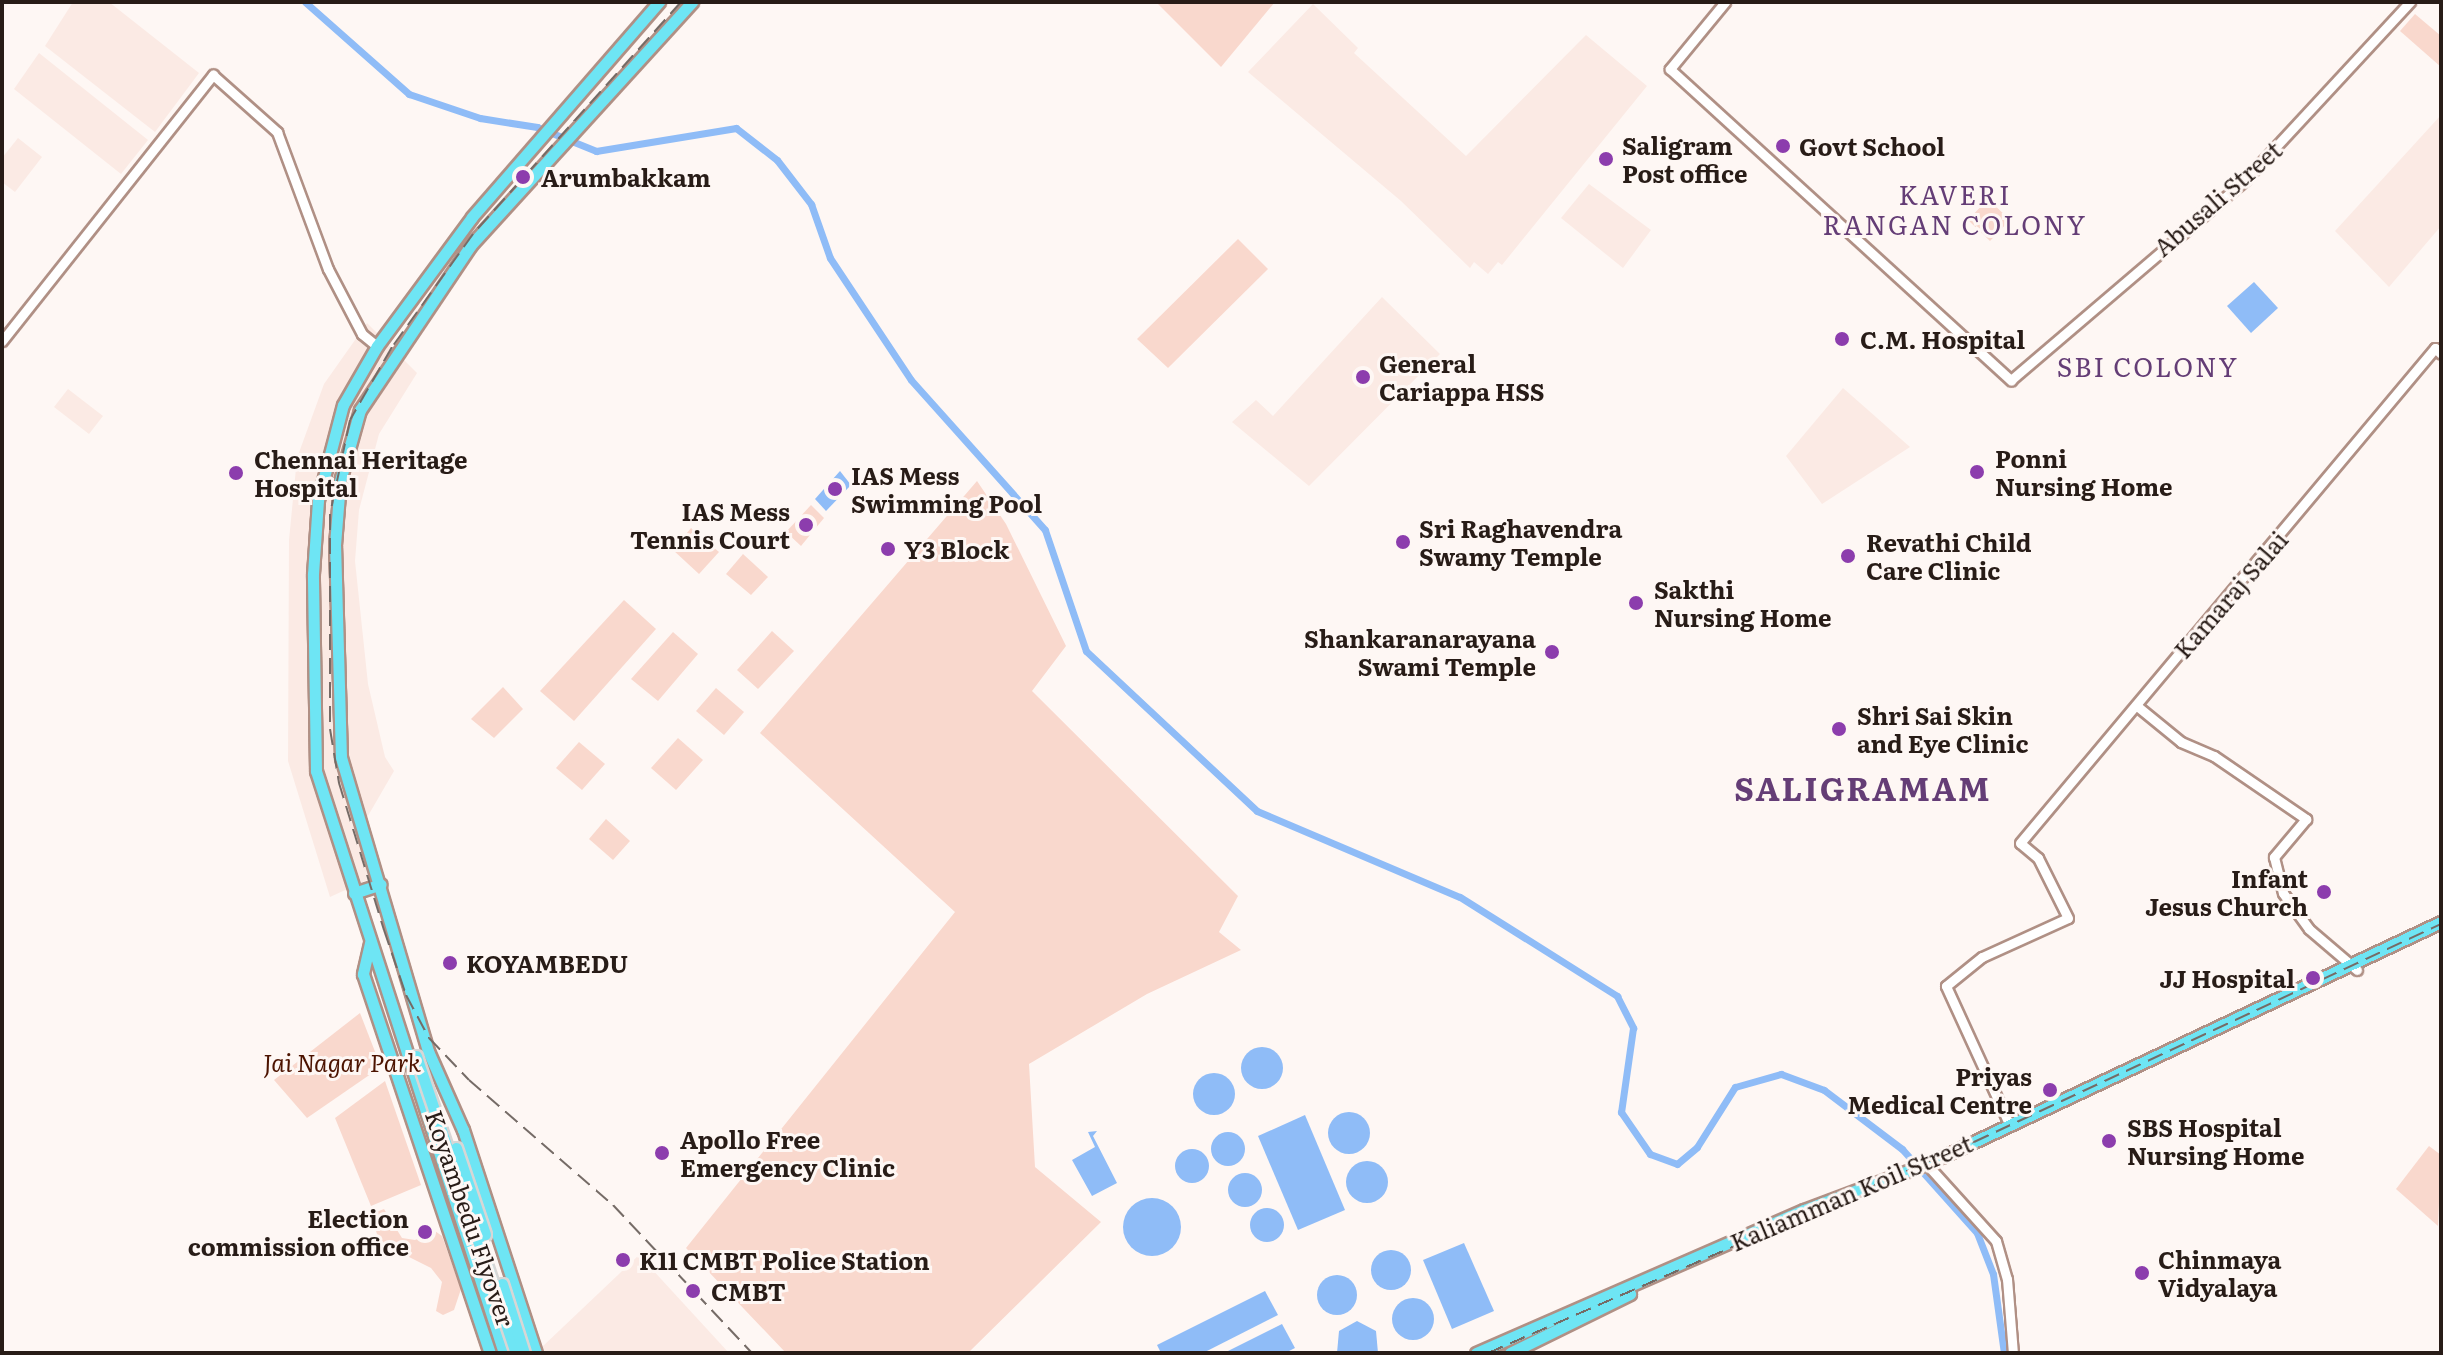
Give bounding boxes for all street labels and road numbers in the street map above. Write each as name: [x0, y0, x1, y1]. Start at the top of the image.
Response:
street label: Abusali Street: [2147, 135, 2287, 261]
street label: Kamaraj Salai: [2167, 525, 2293, 663]
street label: Koyambedu Flyover: [420, 1106, 522, 1330]
street label: Kaliamman Koil Street: [1726, 1128, 1976, 1256]

